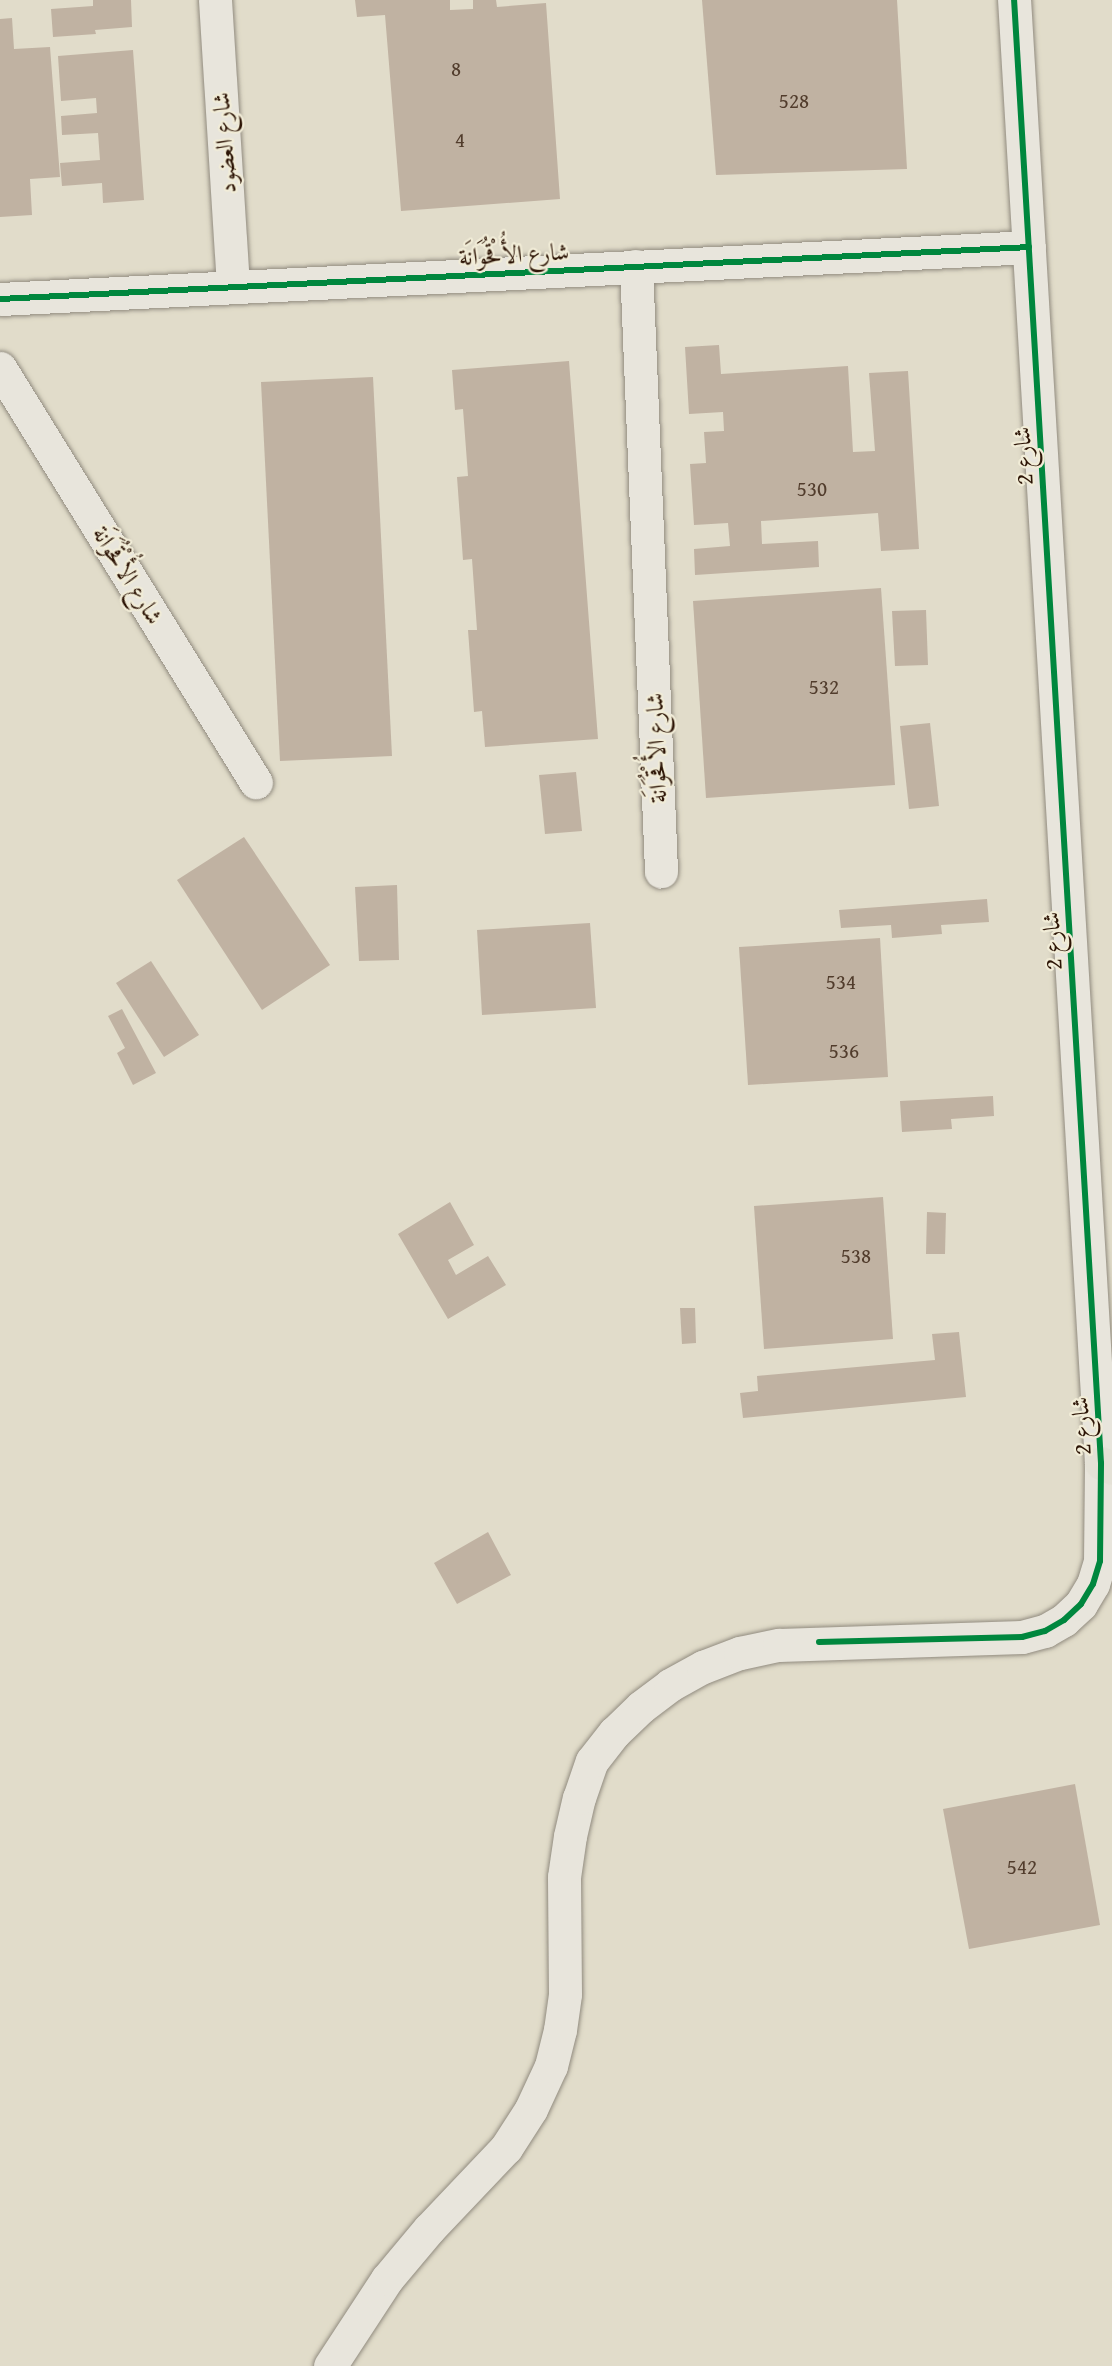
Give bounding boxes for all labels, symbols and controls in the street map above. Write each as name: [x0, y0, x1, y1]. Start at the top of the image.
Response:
house number: 8: [451, 56, 461, 82]
house number: 528: [779, 88, 809, 114]
street label: شارع العضود: [206, 91, 242, 195]
house number: 4: [455, 127, 465, 153]
street label: شارع الأُقْحُوَانَة: [458, 237, 570, 271]
street label: شارع 2: [1007, 426, 1039, 486]
house number: 530: [797, 476, 827, 502]
street label: شارع الأُقْحُوَانَة: [87, 521, 169, 629]
house number: 532: [809, 674, 839, 700]
street label: شارع الأُقْحُوَانَة: [640, 692, 672, 804]
street label: شارع 2: [1036, 911, 1068, 971]
house number: 534: [826, 969, 856, 995]
house number: 536: [829, 1038, 859, 1064]
house number: 538: [841, 1243, 871, 1269]
street label: شارع 2: [1065, 1396, 1097, 1456]
house number: 542: [1007, 1854, 1037, 1880]

